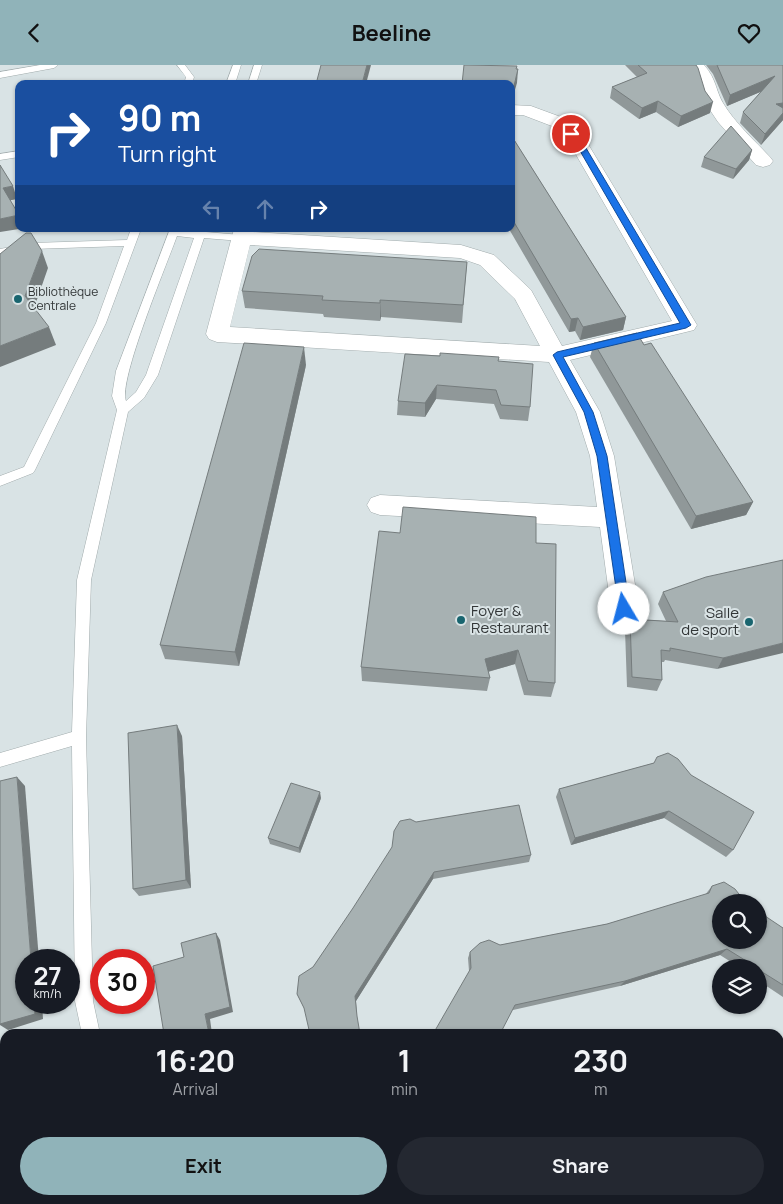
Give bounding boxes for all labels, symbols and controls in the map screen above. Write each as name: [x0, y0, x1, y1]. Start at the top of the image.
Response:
text: Beeline: [352, 18, 431, 48]
icon: back: [20, 19, 48, 47]
icon: heart: [735, 19, 763, 47]
text: 90 m: [118, 94, 201, 142]
icon: right: [35, 100, 100, 165]
pin: [550, 113, 592, 155]
icon: arrive: [557, 120, 585, 148]
text: Turn right: [118, 139, 216, 169]
icon: left: [198, 195, 226, 223]
icon: ahead: [251, 195, 279, 223]
icon: right: [304, 195, 332, 223]
place label: Bibliothèque Centrale: [28, 283, 98, 314]
marker: Bibliothèque Centrale: [12, 293, 24, 305]
position arrow: [597, 582, 649, 634]
place label: Foyer & Restaurant: [471, 600, 549, 638]
place label: Salle de sport: [681, 602, 739, 640]
marker: Foyer & Restaurant: [455, 614, 467, 626]
marker: Salle de sport: [743, 616, 755, 628]
map controls: [712, 894, 767, 1014]
button: search: [712, 894, 767, 949]
speed limit sign: 30: [90, 949, 155, 1014]
text: 27: [33, 958, 62, 993]
button: layers: [712, 959, 767, 1014]
text: km/h: [34, 985, 61, 1002]
text: 16:20: [156, 1040, 235, 1081]
text: 1: [398, 1040, 411, 1081]
text: 230: [573, 1040, 628, 1081]
text: Arrival: [173, 1078, 218, 1100]
text: min: [391, 1078, 418, 1100]
text: m: [594, 1078, 608, 1100]
button: Exit: [20, 1137, 387, 1195]
button: Share: [397, 1137, 764, 1195]

